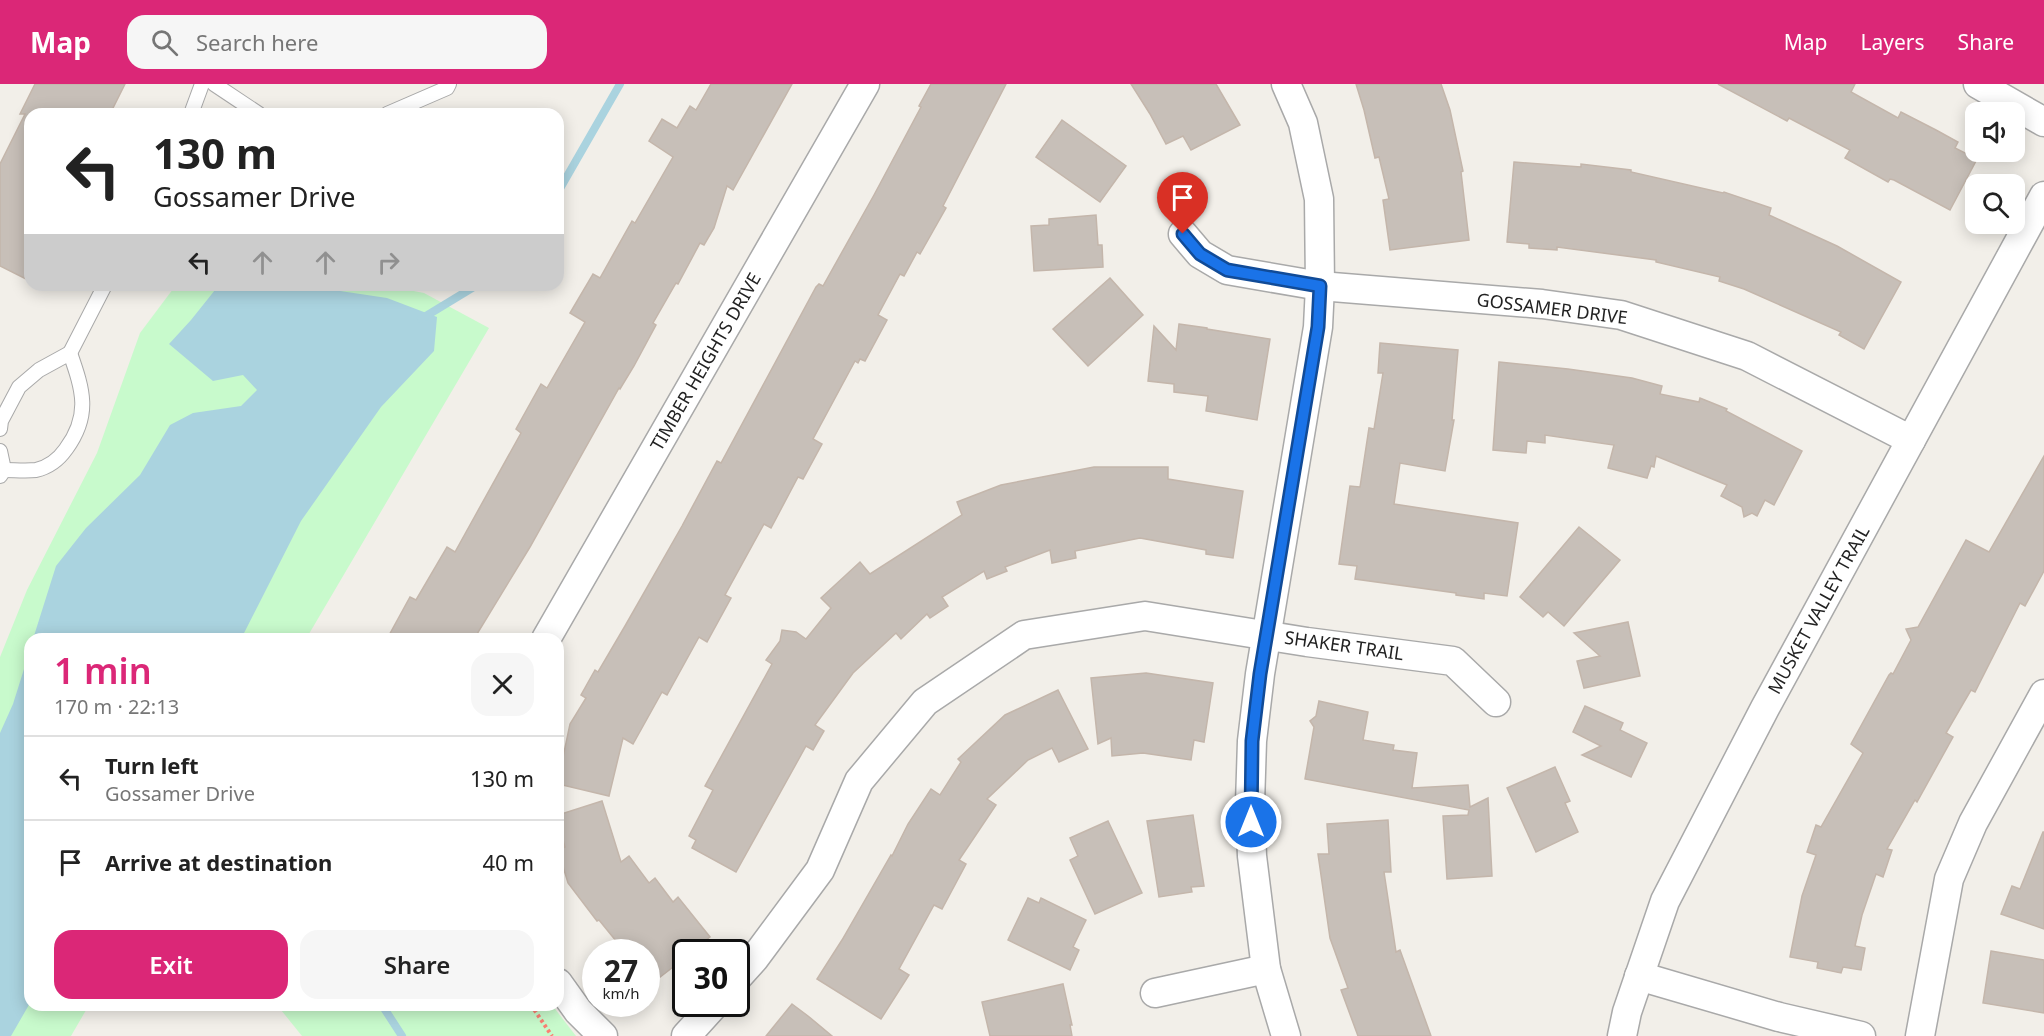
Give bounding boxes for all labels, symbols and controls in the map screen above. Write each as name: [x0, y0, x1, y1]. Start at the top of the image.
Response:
search box: [127, 15, 547, 69]
text: Map: [30, 23, 91, 61]
icon: search: [148, 26, 181, 59]
text: Search here: [196, 27, 318, 57]
text: Map: [1784, 28, 1828, 56]
text: Layers: [1861, 28, 1925, 56]
text: Share: [1958, 28, 2014, 56]
map controls: [1965, 102, 2025, 234]
button: sound: [1965, 102, 2025, 162]
text: 130 m: [153, 124, 277, 181]
icon: left: [54, 132, 132, 210]
pin: [1157, 172, 1208, 234]
button: search: [1965, 174, 2025, 234]
text: Gossamer Drive: [153, 178, 355, 215]
icon: arrive: [1166, 181, 1199, 214]
icon: left: [183, 246, 216, 279]
icon: ahead: [246, 246, 279, 279]
icon: ahead: [309, 246, 342, 279]
icon: right: [372, 246, 405, 279]
street label: TIMBER HEIGHTS DRIVE: [644, 268, 766, 455]
street label: GOSSAMER DRIVE: [1475, 287, 1629, 329]
street label: MUSKET VALLEY TRAIL: [1762, 521, 1874, 698]
street label: SHAKER TRAIL: [1283, 625, 1405, 665]
text: 1 min: [54, 646, 152, 695]
button: close: [471, 653, 534, 716]
text: 170 m · 22:13: [54, 693, 179, 720]
text: Turn left: [105, 750, 199, 780]
icon: left: [54, 762, 87, 795]
text: 130 m: [470, 763, 534, 793]
text: Gossamer Drive: [105, 780, 255, 807]
position arrow: [1219, 790, 1283, 854]
icon: arrive: [54, 846, 87, 879]
text: Arrive at destination: [105, 847, 332, 877]
text: 40 m: [483, 847, 534, 877]
button: Exit: [54, 930, 288, 999]
button: Share: [300, 930, 534, 999]
speed limit sign: 30: [672, 939, 750, 1017]
text: 27: [604, 950, 638, 991]
text: km/h: [603, 983, 639, 1003]

